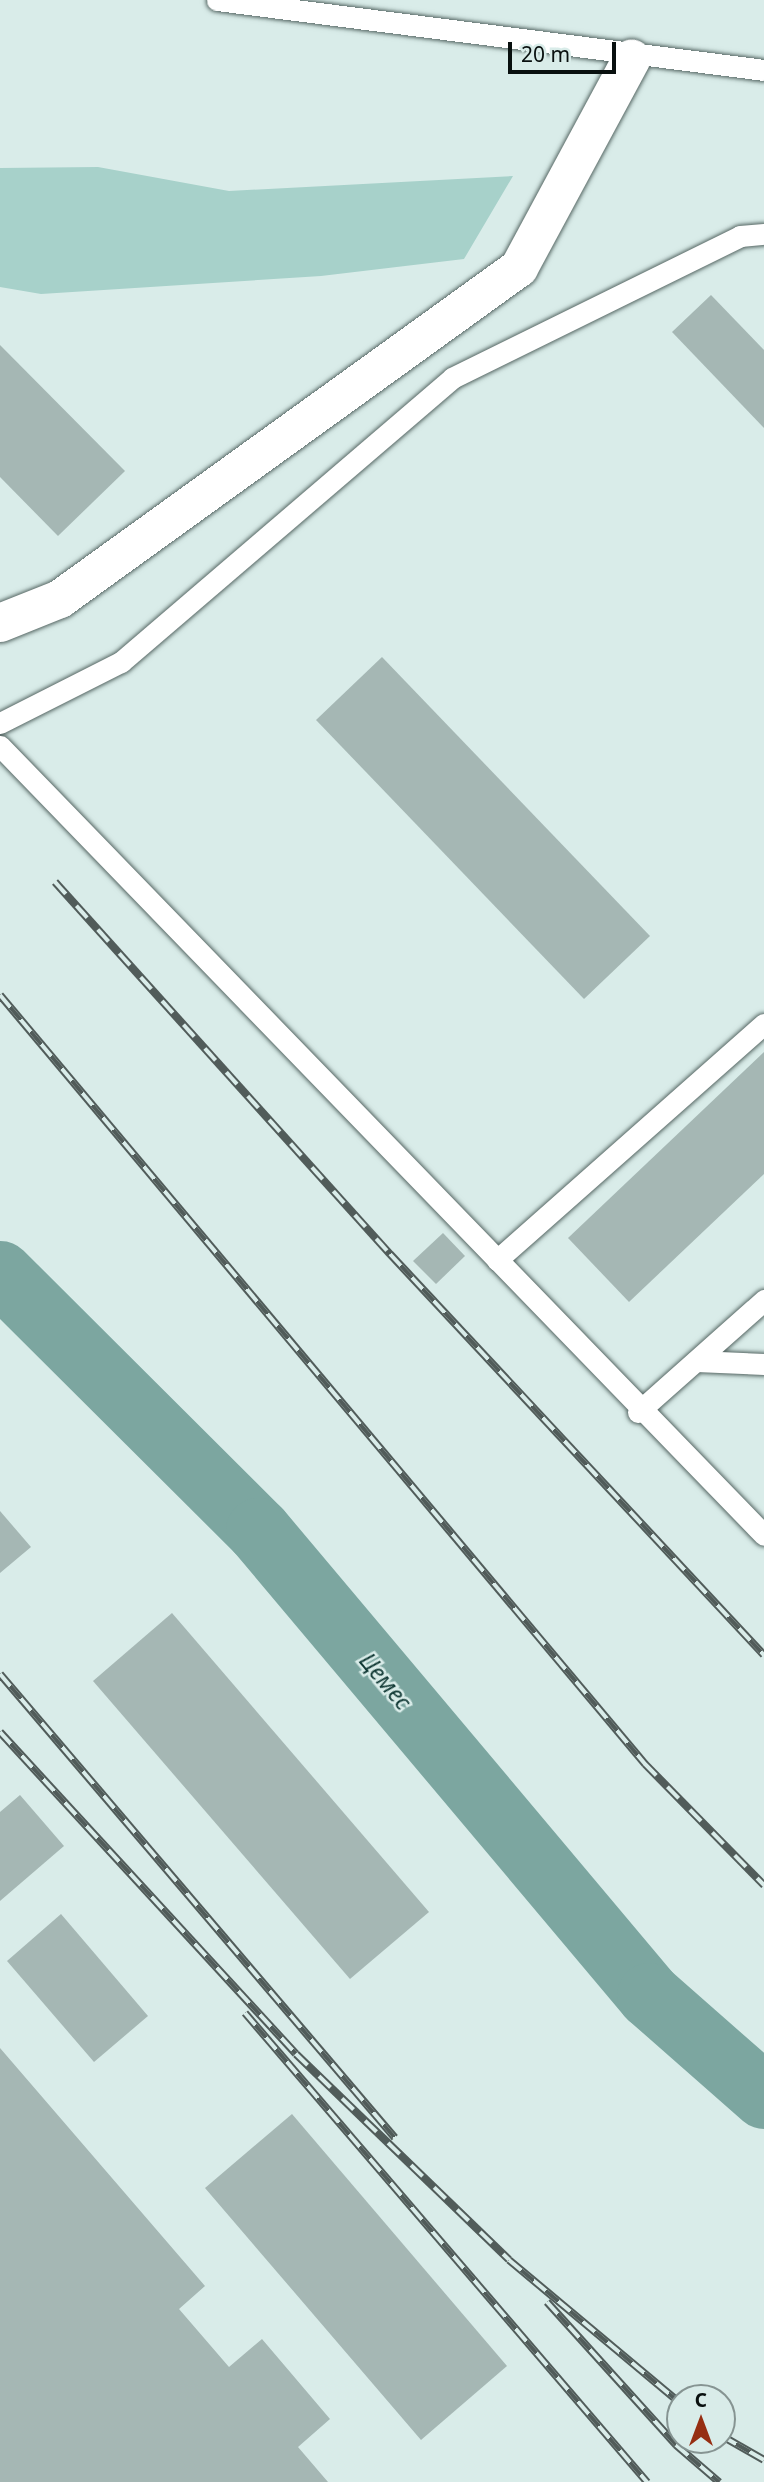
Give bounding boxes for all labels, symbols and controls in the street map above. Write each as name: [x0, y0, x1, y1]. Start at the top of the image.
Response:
scale bar: [512, 28, 620, 72]
text: 20 m: [521, 40, 570, 68]
water label: Цемес: [354, 1647, 418, 1715]
north arrow: [666, 2384, 736, 2454]
text: С: [695, 2387, 707, 2413]

